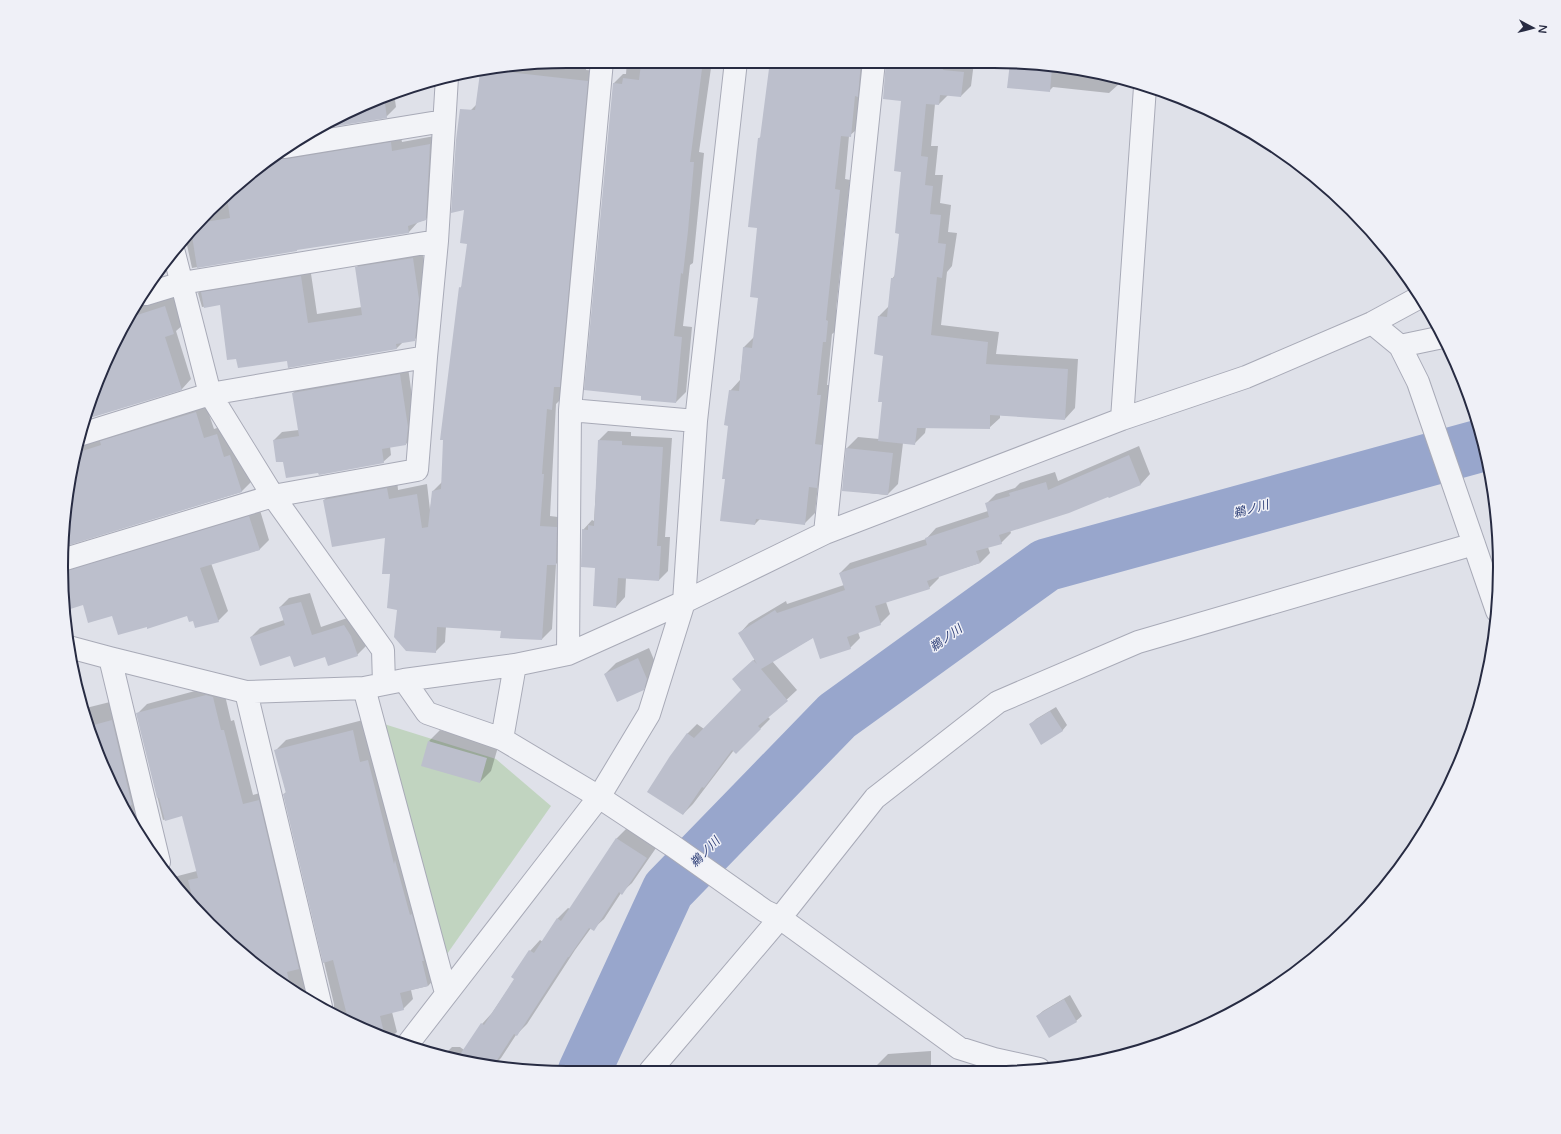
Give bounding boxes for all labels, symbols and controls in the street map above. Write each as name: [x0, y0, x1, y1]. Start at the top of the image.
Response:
north arrow: [1513, 8, 1553, 48]
text: N: [1535, 24, 1549, 34]
water label: 鵜ノ川: [1232, 497, 1272, 520]
water label: 鵜ノ川: [927, 621, 966, 654]
water label: 鵜ノ川: [687, 833, 724, 870]

